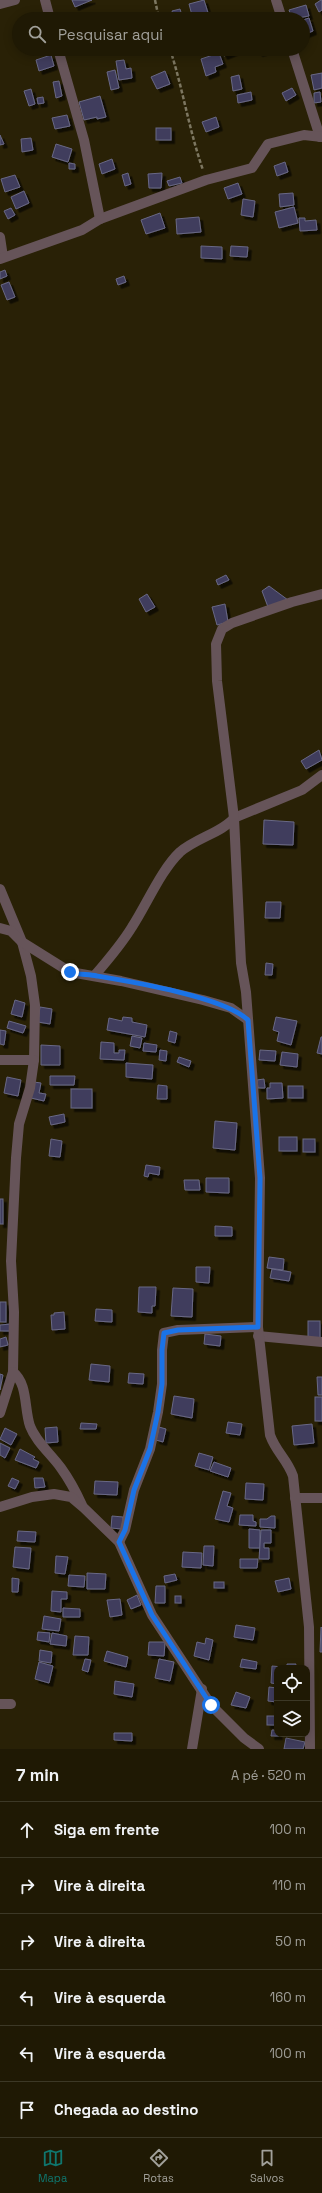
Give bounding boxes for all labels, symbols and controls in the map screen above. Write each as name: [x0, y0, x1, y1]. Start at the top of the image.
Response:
search box: [12, 12, 310, 56]
icon: search: [26, 23, 48, 45]
text: Pesquisar aqui: [58, 25, 163, 44]
route end: [61, 963, 79, 981]
map controls: [274, 1665, 310, 1737]
button: locate: [274, 1665, 310, 1701]
route start: [202, 1696, 220, 1714]
button: layers: [274, 1701, 310, 1737]
text: 7 min: [16, 1764, 59, 1786]
text: A pé · 520 m: [231, 1767, 306, 1784]
icon: ahead: [16, 1819, 38, 1841]
text: Siga em frente: [54, 1820, 160, 1839]
text: 100 m: [269, 1821, 306, 1838]
icon: right: [16, 1875, 38, 1897]
text: Vire à direita: [54, 1876, 145, 1895]
text: 110 m: [272, 1877, 306, 1894]
icon: right: [16, 1931, 38, 1953]
text: Vire à direita: [54, 1932, 145, 1951]
text: 50 m: [275, 1933, 306, 1950]
icon: left: [16, 1987, 38, 2009]
text: Vire à esquerda: [54, 1988, 166, 2007]
text: 160 m: [270, 1989, 306, 2006]
icon: left: [16, 2043, 38, 2065]
text: Vire à esquerda: [54, 2044, 166, 2063]
text: 100 m: [269, 2045, 306, 2062]
icon: arrive: [16, 2099, 38, 2121]
text: Chegada ao destino: [54, 2100, 198, 2119]
tab: Mapa: [38, 2147, 67, 2185]
tab: Rotas: [143, 2147, 174, 2185]
tab: Salvos: [250, 2147, 284, 2185]

